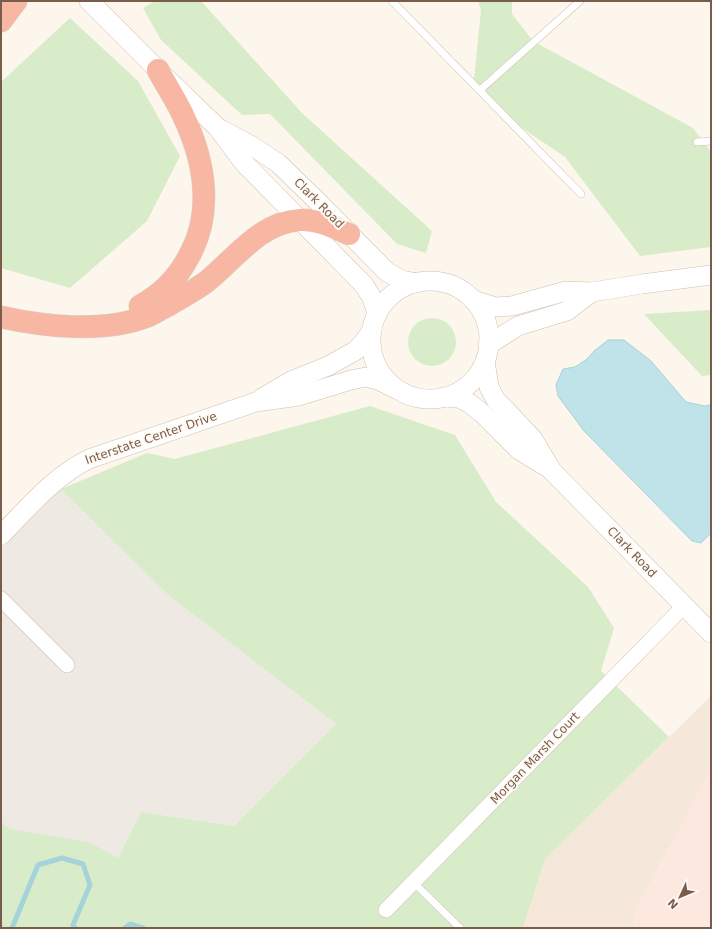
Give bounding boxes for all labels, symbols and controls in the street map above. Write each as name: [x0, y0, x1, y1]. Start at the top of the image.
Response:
street label: Clark Road: [291, 175, 347, 231]
street label: Interstate Center Drive: [83, 409, 219, 467]
street label: Clark Road: [604, 524, 660, 580]
street label: Morgan Marsh Court: [488, 709, 583, 807]
north arrow: [660, 877, 700, 917]
text: N: [665, 896, 681, 911]

